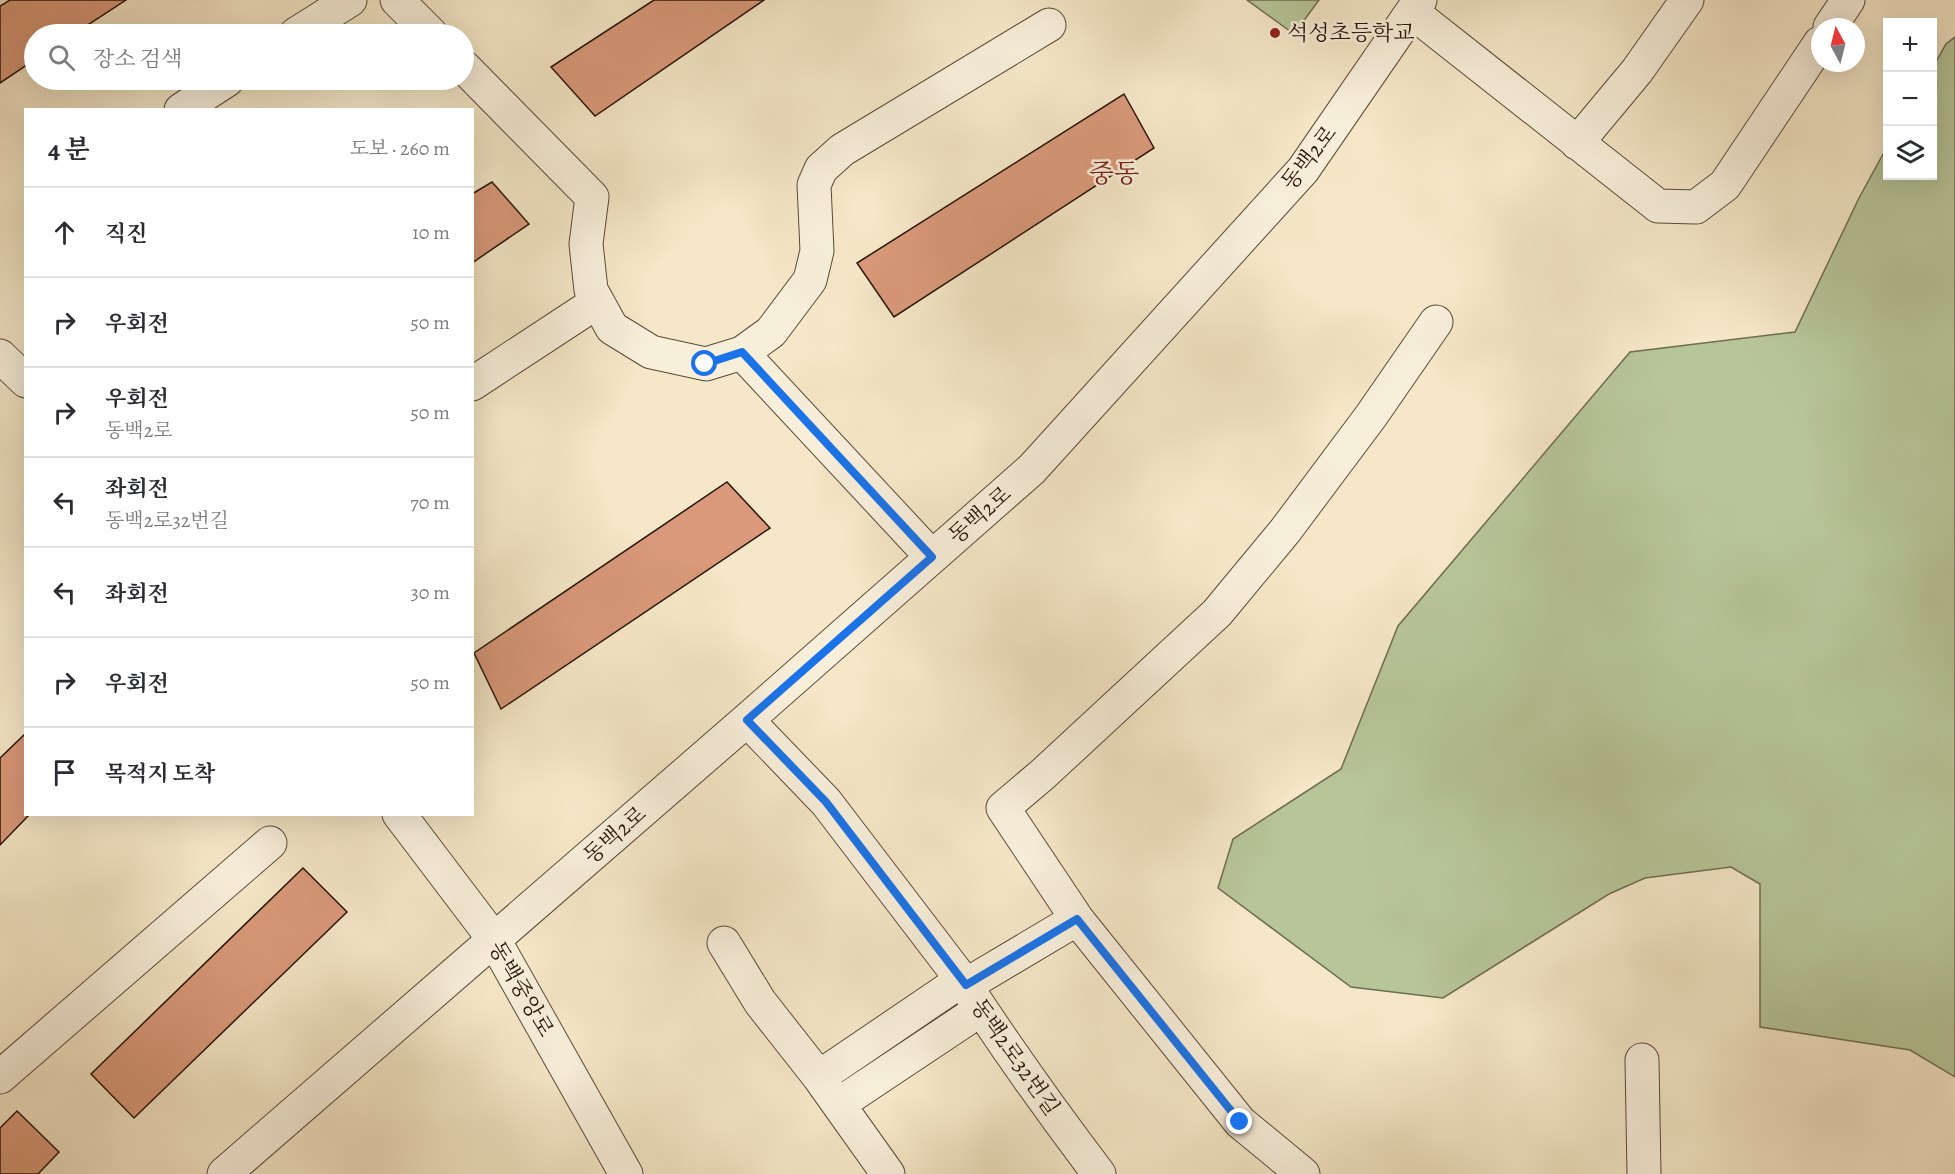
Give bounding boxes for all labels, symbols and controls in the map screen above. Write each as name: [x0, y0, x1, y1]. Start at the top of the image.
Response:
place label: 석성초등학교: [1287, 18, 1415, 48]
north arrow: [1811, 18, 1865, 72]
map controls: [1883, 18, 1937, 180]
button: +: [1883, 18, 1937, 72]
search box: [24, 24, 474, 90]
marker: 석성초등학교: [1268, 26, 1282, 40]
icon: search: [45, 41, 78, 74]
text: 장소 검색: [93, 44, 182, 74]
button: −: [1883, 72, 1937, 126]
street label: 동백2로: [1274, 120, 1344, 196]
button: layers: [1883, 126, 1937, 180]
text: 4 분: [48, 132, 90, 167]
text: 도보 · 260 m: [349, 135, 450, 162]
district label: 중동: [1089, 156, 1139, 191]
icon: ahead: [48, 216, 81, 249]
text: 직진: [105, 219, 148, 249]
text: 10 m: [412, 219, 450, 246]
icon: right: [48, 306, 81, 339]
text: 우회전: [105, 309, 169, 339]
text: 50 m: [410, 309, 450, 336]
route start: [691, 350, 717, 376]
text: 우회전: [105, 384, 169, 414]
icon: right: [48, 396, 81, 429]
text: 50 m: [410, 399, 450, 426]
text: 동백2로: [105, 417, 172, 444]
text: 좌회전: [105, 474, 169, 504]
street label: 동백2로: [942, 479, 1018, 551]
icon: left: [48, 486, 81, 519]
text: 70 m: [410, 489, 450, 516]
text: 동백2로32번길: [105, 507, 229, 534]
icon: left: [48, 576, 81, 609]
text: 좌회전: [105, 579, 169, 609]
text: 30 m: [410, 579, 450, 606]
icon: right: [48, 666, 81, 699]
text: 우회전: [105, 669, 169, 699]
text: 50 m: [410, 669, 450, 696]
icon: arrive: [48, 756, 81, 789]
text: 목적지 도착: [105, 759, 215, 789]
street label: 동백2로: [577, 799, 653, 871]
street label: 동백중앙로: [481, 935, 561, 1043]
street label: 동백2로32번길: [964, 993, 1066, 1121]
route end: [1226, 1108, 1252, 1134]

